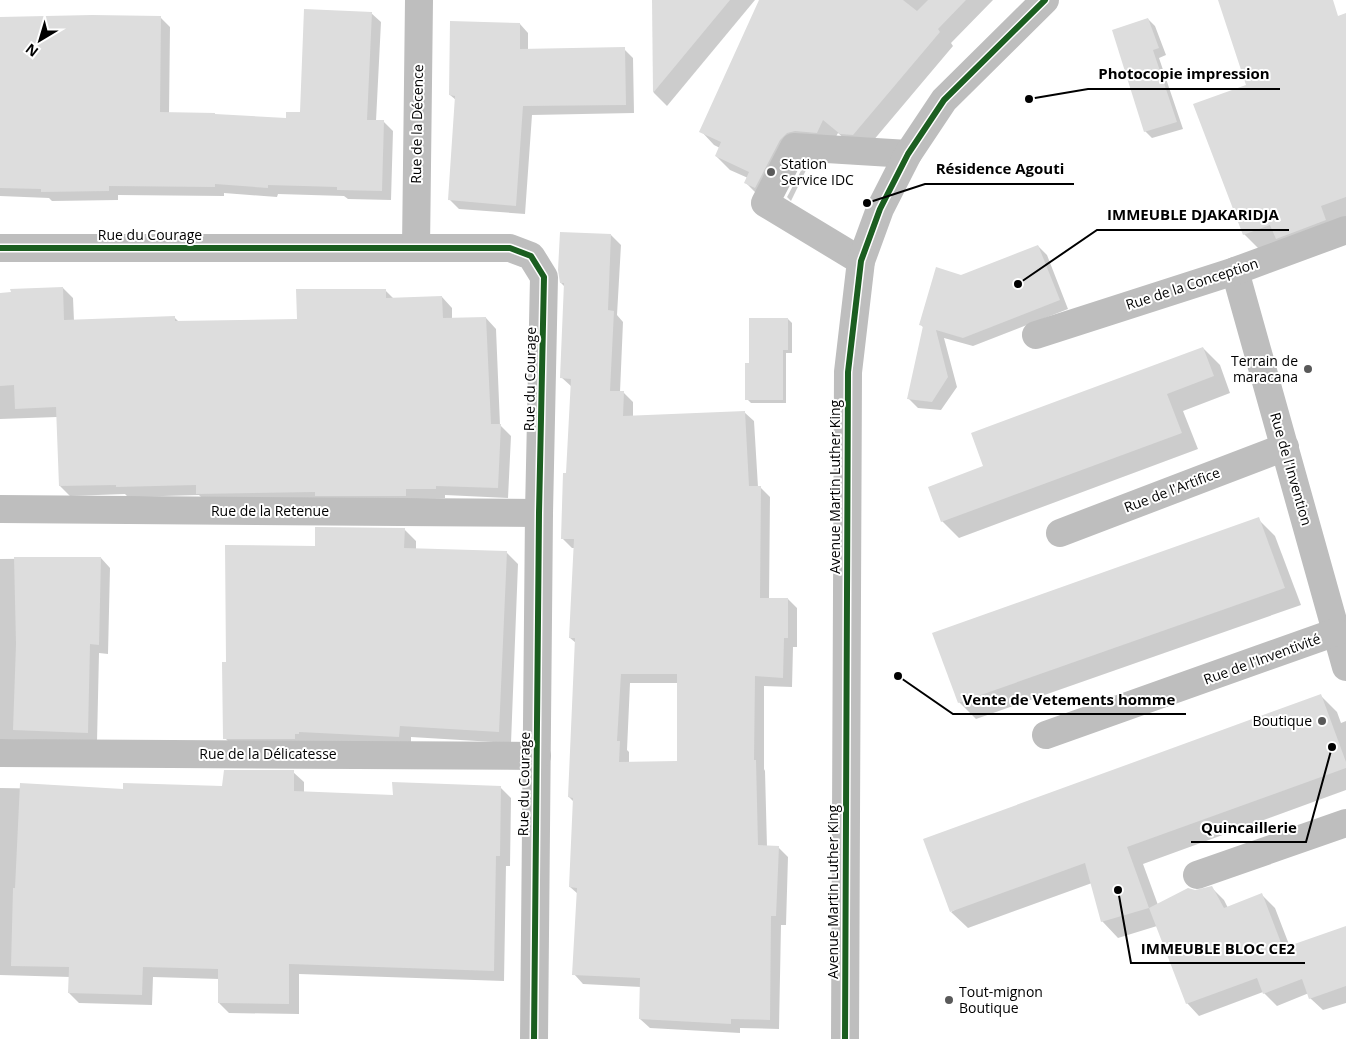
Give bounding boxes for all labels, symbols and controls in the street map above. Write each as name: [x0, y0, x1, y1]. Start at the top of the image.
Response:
north arrow: [15, 15, 65, 65]
text: N: [21, 40, 42, 62]
callout: Photocopie impression: [1088, 59, 1280, 89]
text: Photocopie impression: [1098, 63, 1270, 83]
street label: Rue de la Décence: [406, 64, 427, 184]
place label: Station Service IDC: [781, 154, 854, 189]
callout: Résidence Agouti: [925, 154, 1074, 184]
text: Résidence Agouti: [936, 158, 1064, 178]
marker: Station Service IDC: [765, 166, 777, 178]
callout: IMMEUBLE DJAKARIDJA: [1097, 200, 1289, 230]
text: IMMEUBLE DJAKARIDJA: [1107, 204, 1280, 224]
street label: Rue du Courage: [98, 225, 202, 244]
street label: Rue de la Conception: [1123, 253, 1261, 314]
street label: Rue du Courage: [519, 327, 540, 431]
place label: Terrain de maracana: [1231, 351, 1298, 386]
marker: Terrain de maracana: [1302, 363, 1314, 375]
street label: Avenue Martin Luther King: [825, 400, 844, 574]
street label: Rue de l'Invention: [1266, 410, 1317, 528]
street label: Rue de l'Artifice: [1121, 462, 1223, 517]
street label: Rue de la Retenue: [211, 501, 329, 520]
street label: Rue de l'Inventivité: [1201, 628, 1323, 689]
callout: Vente de Vetements homme: [953, 684, 1186, 714]
text: Vente de Vetements homme: [963, 689, 1176, 709]
place label: Boutique: [1252, 711, 1312, 730]
marker: Boutique: [1316, 715, 1328, 727]
street label: Rue du Courage: [513, 732, 534, 836]
street label: Rue de la Délicatesse: [199, 744, 337, 763]
street label: Avenue Martin Luther King: [823, 805, 842, 979]
callout: Quincaillerie: [1191, 812, 1306, 842]
text: Quincaillerie: [1201, 817, 1297, 837]
callout: IMMEUBLE BLOC CE2: [1131, 933, 1305, 963]
text: IMMEUBLE BLOC CE2: [1141, 938, 1296, 958]
place label: Tout-mignon Boutique: [959, 982, 1043, 1017]
marker: Tout-mignon Boutique: [943, 994, 955, 1006]

